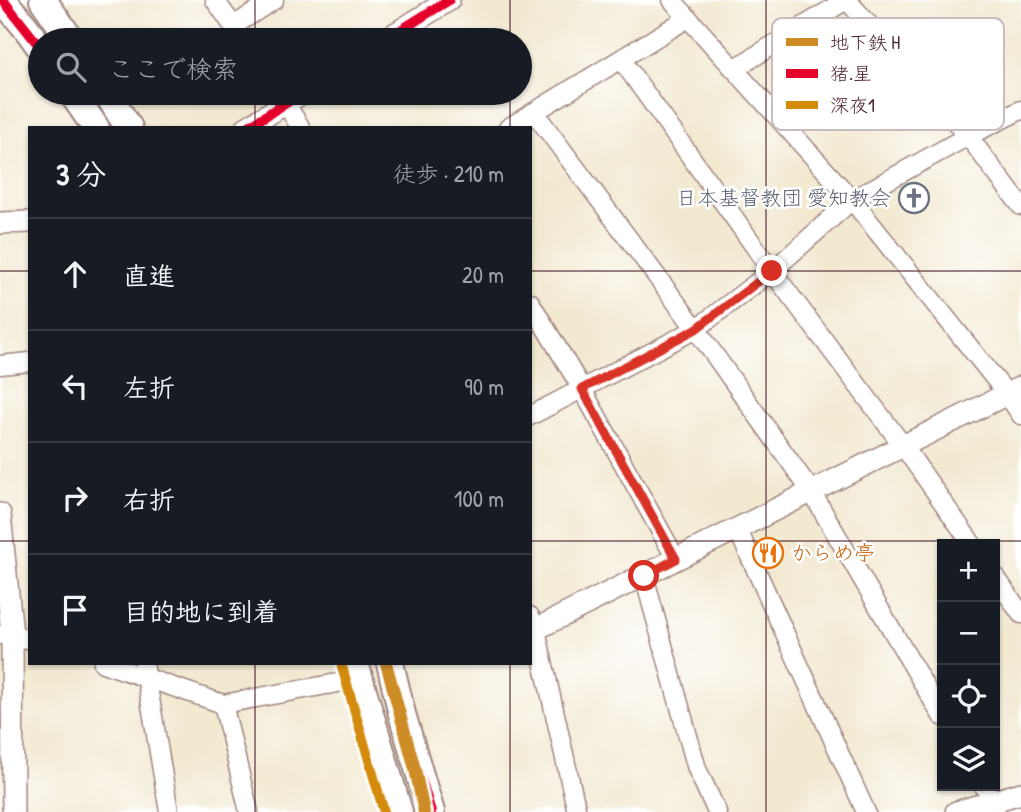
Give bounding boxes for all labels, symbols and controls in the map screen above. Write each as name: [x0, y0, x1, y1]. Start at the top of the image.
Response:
legend: [772, 18, 1004, 130]
search box: [28, 28, 532, 105]
text: 地下鉄 H: [830, 29, 900, 55]
icon: search: [52, 48, 90, 86]
text: ここで検索: [108, 51, 238, 86]
text: 猪.星: [830, 60, 872, 86]
text: 深夜1: [830, 92, 875, 118]
text: 3 分: [56, 154, 106, 194]
text: 徒歩 · 210 m: [392, 158, 504, 189]
church icon: 日本基督教団 愛知教会: [897, 181, 931, 215]
place label: 日本基督教団 愛知教会: [676, 183, 891, 212]
icon: ahead: [56, 255, 94, 293]
route end: [756, 255, 787, 286]
text: 直進: [123, 258, 175, 293]
text: 20 m: [462, 259, 504, 290]
icon: left: [56, 367, 94, 405]
text: 左折: [123, 370, 175, 405]
text: 90 m: [464, 371, 504, 402]
icon: right: [56, 479, 94, 517]
text: 右折: [123, 482, 175, 517]
text: 100 m: [454, 483, 504, 514]
restaurant icon: からめ亭: [751, 536, 785, 570]
place label: からめ亭: [791, 538, 875, 567]
map controls: [937, 539, 1000, 791]
button: +: [937, 539, 1000, 602]
route start: [628, 560, 659, 591]
icon: arrive: [56, 591, 94, 629]
text: 目的地に到着: [123, 594, 279, 629]
button: −: [937, 602, 1000, 665]
button: locate: [937, 665, 1000, 728]
button: layers: [937, 728, 1000, 791]

